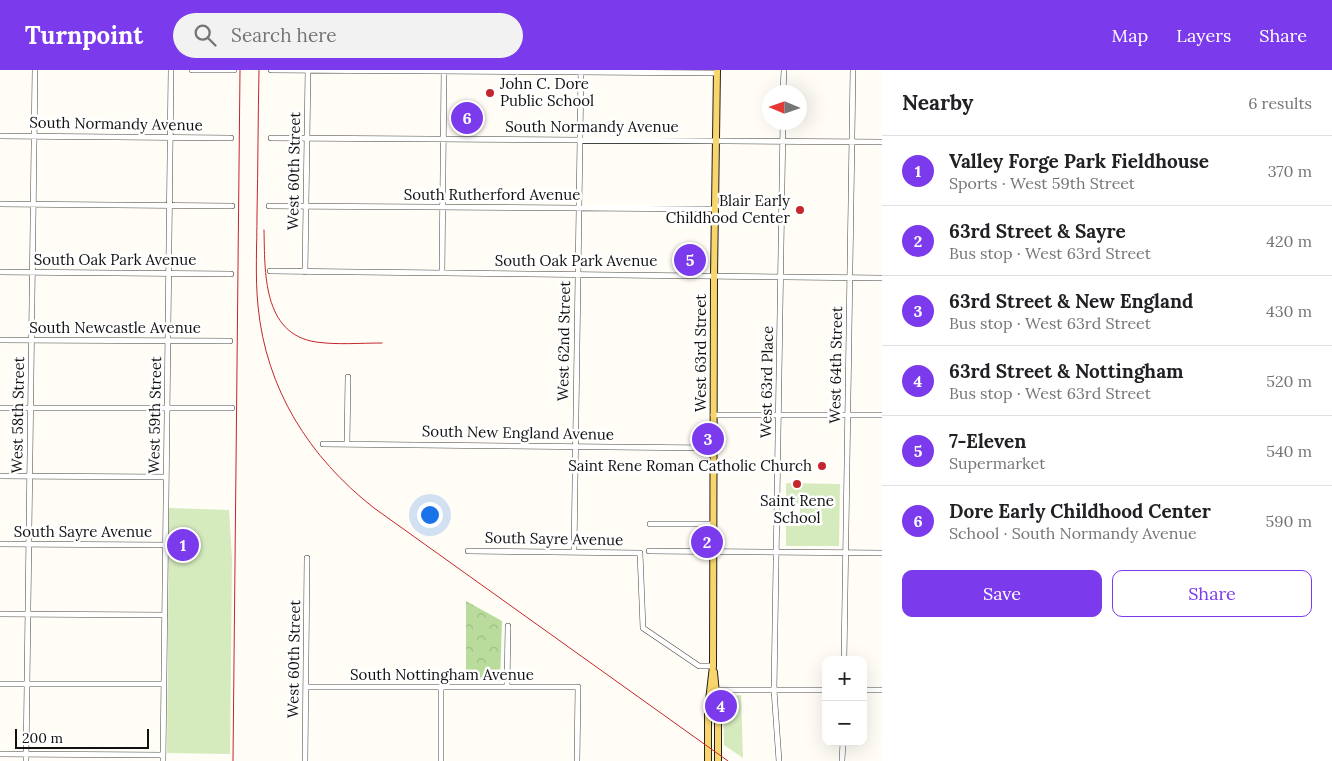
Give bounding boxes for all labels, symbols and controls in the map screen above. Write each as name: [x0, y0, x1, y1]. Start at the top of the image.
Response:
search box: [173, 13, 523, 58]
text: Turnpoint: [25, 20, 143, 51]
icon: search: [191, 21, 219, 49]
text: Search here: [231, 23, 337, 47]
text: Map: [1112, 24, 1148, 47]
text: Layers: [1176, 24, 1231, 47]
text: Share: [1259, 24, 1307, 47]
place label: John C. Dore Public School: [499, 74, 594, 110]
north arrow: [762, 85, 807, 130]
marker: John C. Dore Public School: [484, 87, 496, 99]
text: Nearby: [902, 89, 973, 116]
text: 6 results: [1248, 93, 1312, 113]
pin: 6: [451, 99, 483, 137]
street label: West 60th Street: [283, 111, 304, 230]
street label: South Normandy Avenue: [29, 112, 203, 135]
street label: South Normandy Avenue: [505, 117, 679, 136]
text: Valley Forge Park Fieldhouse: [949, 149, 1209, 173]
text: 1: [915, 161, 921, 181]
text: 370 m: [1268, 161, 1312, 181]
text: Sports · West 59th Street: [949, 173, 1135, 193]
street label: South Rutherford Avenue: [404, 185, 580, 204]
place label: Blair Early Childhood Center: [666, 191, 791, 227]
marker: Blair Early Childhood Center: [794, 204, 806, 216]
text: 63rd Street & Sayre: [949, 219, 1126, 243]
text: 2: [914, 231, 922, 251]
text: 420 m: [1266, 231, 1312, 251]
pin: 5: [674, 241, 706, 279]
text: Bus stop · West 63rd Street: [949, 243, 1151, 263]
street label: South Oak Park Avenue: [34, 250, 196, 269]
street label: South Oak Park Avenue: [495, 251, 657, 270]
street label: West 62nd Street: [553, 280, 574, 401]
text: 63rd Street & New England: [949, 289, 1193, 313]
street label: West 63rd Street: [691, 294, 710, 412]
text: 3: [914, 301, 922, 321]
text: 430 m: [1266, 301, 1312, 321]
street label: West 64th Street: [825, 306, 846, 424]
text: Bus stop · West 63rd Street: [949, 313, 1151, 333]
street label: South Newcastle Avenue: [29, 318, 201, 337]
street label: West 63rd Place: [756, 326, 777, 438]
street label: West 58th Street: [7, 356, 28, 474]
street label: West 59th Street: [144, 356, 165, 474]
text: 63rd Street & Nottingham: [949, 359, 1184, 383]
text: 4: [914, 371, 922, 391]
text: 520 m: [1266, 371, 1312, 391]
text: Bus stop · West 63rd Street: [949, 383, 1151, 403]
pin: 3: [692, 420, 724, 458]
street label: South New England Avenue: [422, 421, 614, 444]
text: 7-Eleven: [949, 429, 1026, 453]
text: 5: [914, 441, 922, 461]
text: 540 m: [1266, 441, 1312, 461]
text: Supermarket: [949, 453, 1045, 473]
place label: Saint Rene Roman Catholic Church: [568, 456, 812, 475]
marker: Saint Rene Roman Catholic Church: [816, 460, 828, 472]
marker: Saint Rene School: [791, 478, 803, 490]
place label: Saint Rene School: [760, 491, 834, 527]
text: Dore Early Childhood Center: [949, 499, 1211, 523]
your location: [417, 502, 443, 528]
text: 6: [913, 511, 923, 531]
text: 590 m: [1266, 511, 1312, 531]
street label: South Sayre Avenue: [14, 522, 152, 541]
pin: 2: [691, 523, 723, 561]
text: School · South Normandy Avenue: [949, 523, 1197, 543]
pin: 1: [167, 526, 199, 564]
street label: South Sayre Avenue: [485, 528, 623, 549]
button: Save: [902, 570, 1102, 617]
button: Share: [1112, 570, 1312, 617]
street label: West 60th Street: [283, 599, 304, 718]
map controls: [822, 656, 867, 746]
button: +: [822, 656, 867, 701]
street label: South Nottingham Avenue: [350, 665, 534, 684]
pin: 4: [705, 687, 737, 725]
button: −: [822, 701, 867, 746]
scale bar: [15, 726, 149, 749]
text: 200 m: [22, 729, 63, 747]

